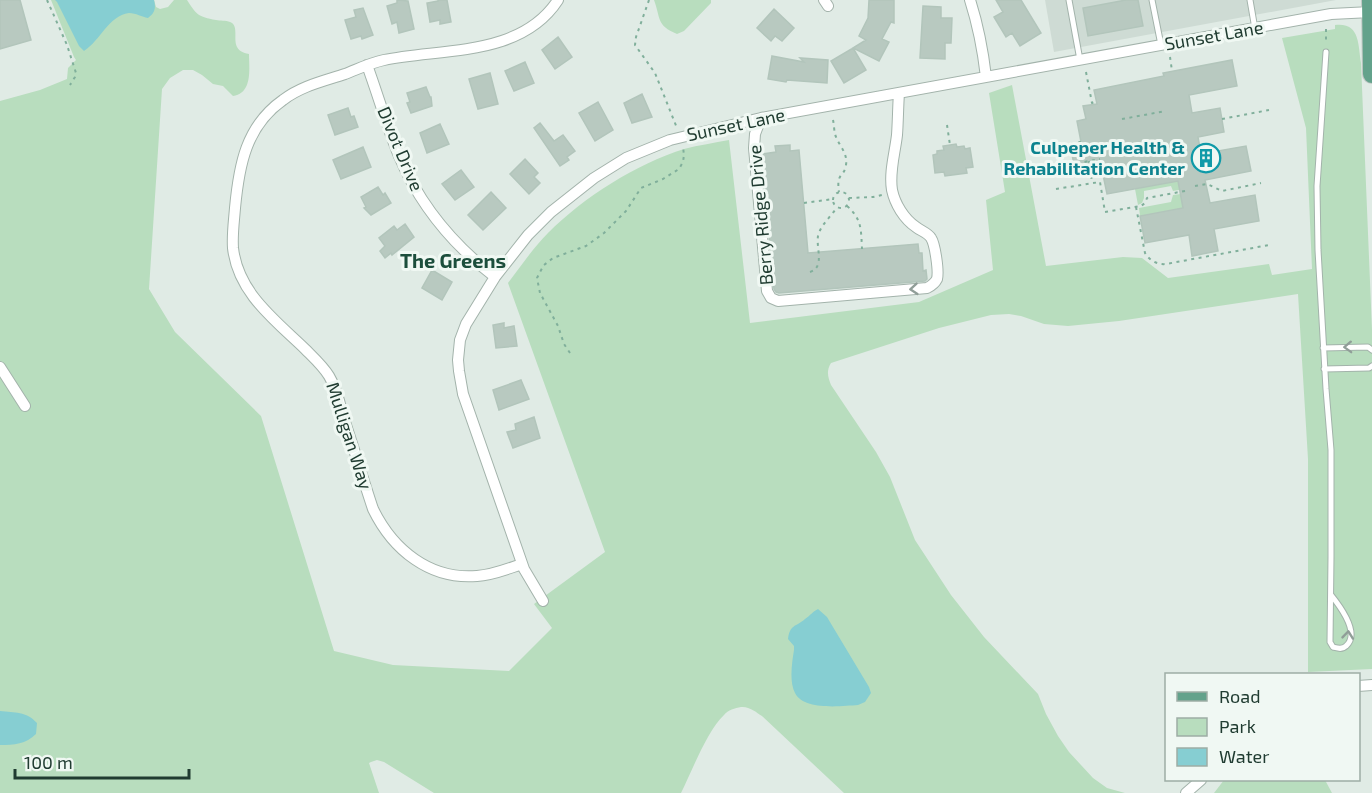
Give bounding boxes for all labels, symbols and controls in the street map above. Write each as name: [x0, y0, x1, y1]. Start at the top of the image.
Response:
street label: Sunset Lane: [1163, 16, 1265, 55]
street label: Divot Drive: [373, 103, 429, 194]
street label: Sunset Lane: [685, 103, 787, 145]
place label: Culpeper Health & Rehabilitation Center: [1004, 136, 1185, 179]
building icon: Culpeper Health & Rehabilitation Center: [1190, 142, 1222, 174]
street label: Berry Ridge Drive: [743, 144, 777, 286]
district label: The Greens: [400, 248, 506, 272]
one-way arrow: [909, 282, 918, 295]
one-way arrow: [1344, 341, 1353, 354]
street label: Mulligan Way: [322, 379, 378, 493]
one-way arrow: [1341, 630, 1354, 640]
legend: [1165, 673, 1360, 781]
text: Road: [1219, 685, 1260, 707]
text: Park: [1219, 715, 1256, 737]
scale bar: [15, 742, 189, 780]
text: Water: [1219, 745, 1269, 767]
text: 100 m: [24, 751, 73, 773]

